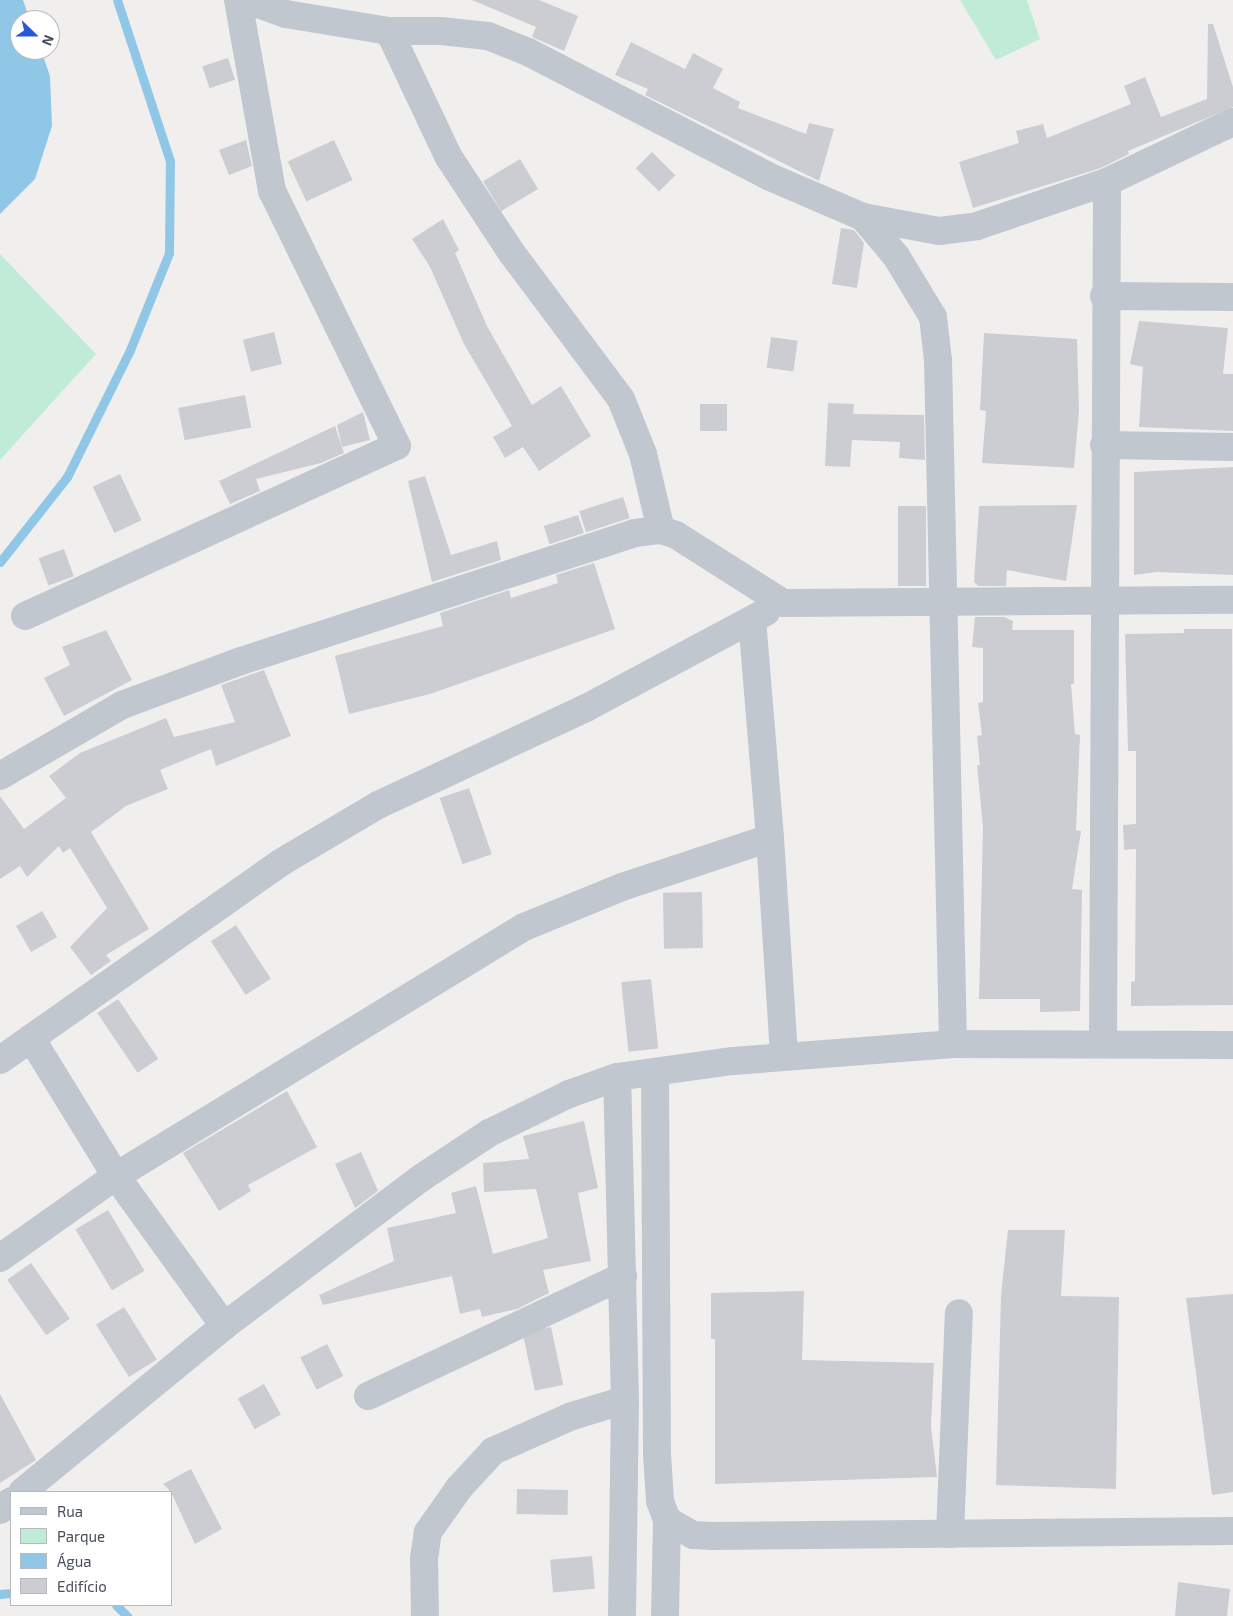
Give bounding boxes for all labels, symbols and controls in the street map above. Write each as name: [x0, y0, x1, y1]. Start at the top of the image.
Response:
north arrow: [10, 10, 60, 60]
text: N: [39, 33, 58, 48]
legend: [10, 1491, 172, 1606]
text: Rua: [57, 1502, 83, 1520]
text: Parque: [57, 1527, 105, 1545]
text: Água: [57, 1552, 92, 1570]
text: Edifício: [57, 1577, 107, 1595]

